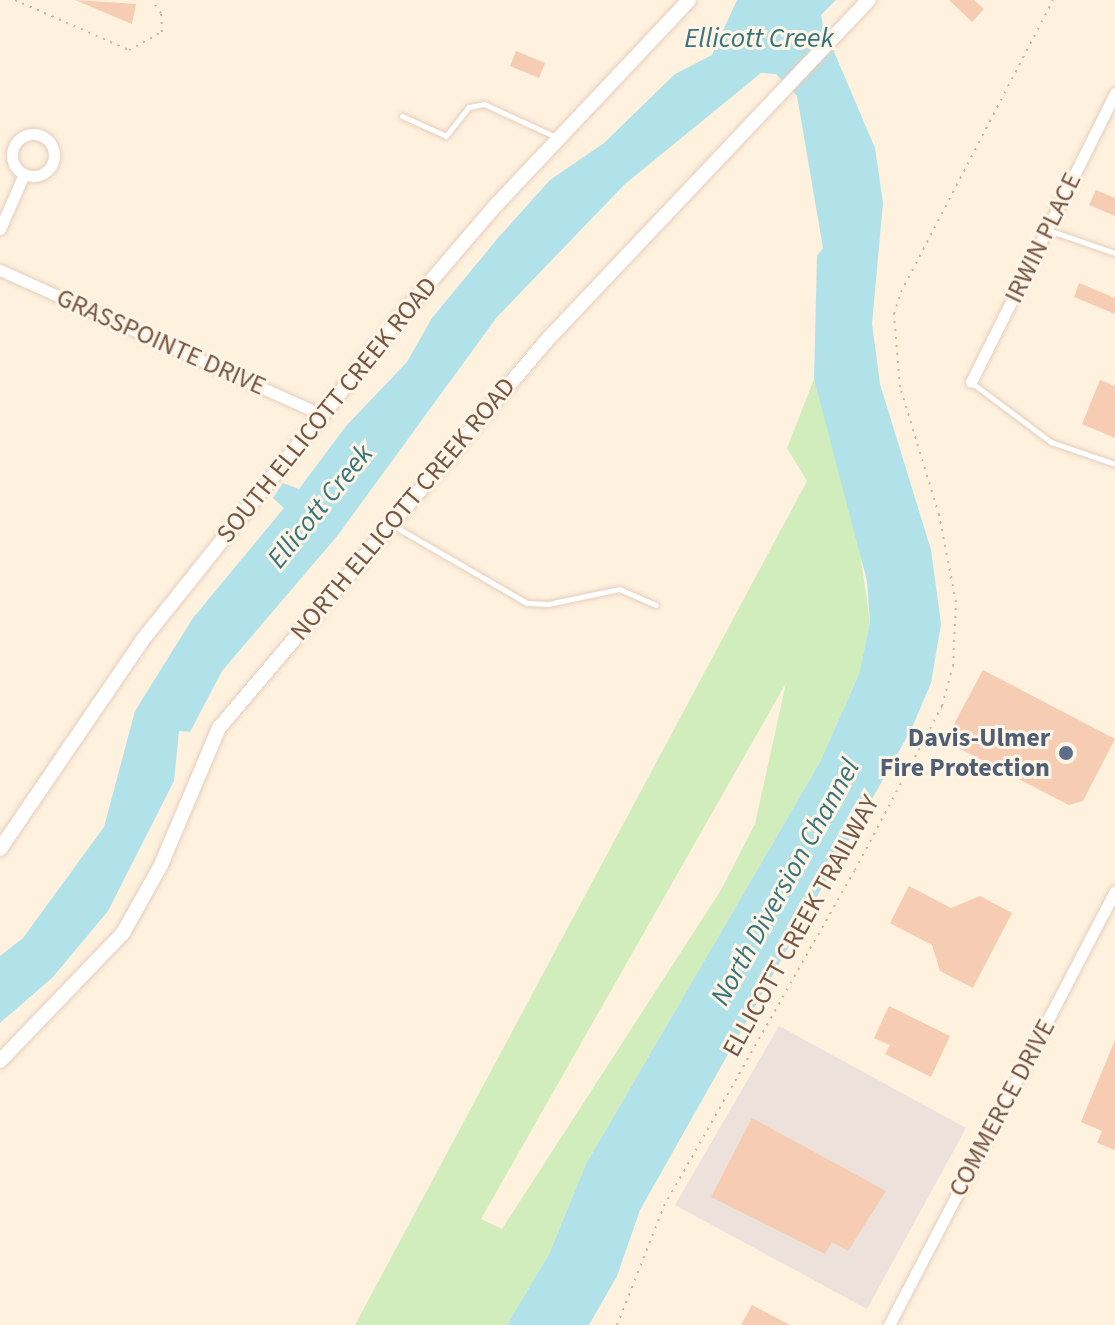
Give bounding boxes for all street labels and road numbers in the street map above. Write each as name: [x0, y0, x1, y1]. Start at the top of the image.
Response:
street label: IRWIN PLACE: [998, 168, 1088, 308]
street label: SOUTH ELLICOTT CREEK ROAD: [210, 271, 444, 549]
street label: GRASSPOINTE DRIVE: [52, 282, 270, 402]
street label: NORTH ELLICOTT CREEK ROAD: [284, 371, 522, 647]
street label: ELLICOTT CREEK TRAILWAY: [716, 790, 886, 1062]
street label: COMMERCE DRIVE: [942, 1014, 1062, 1202]

